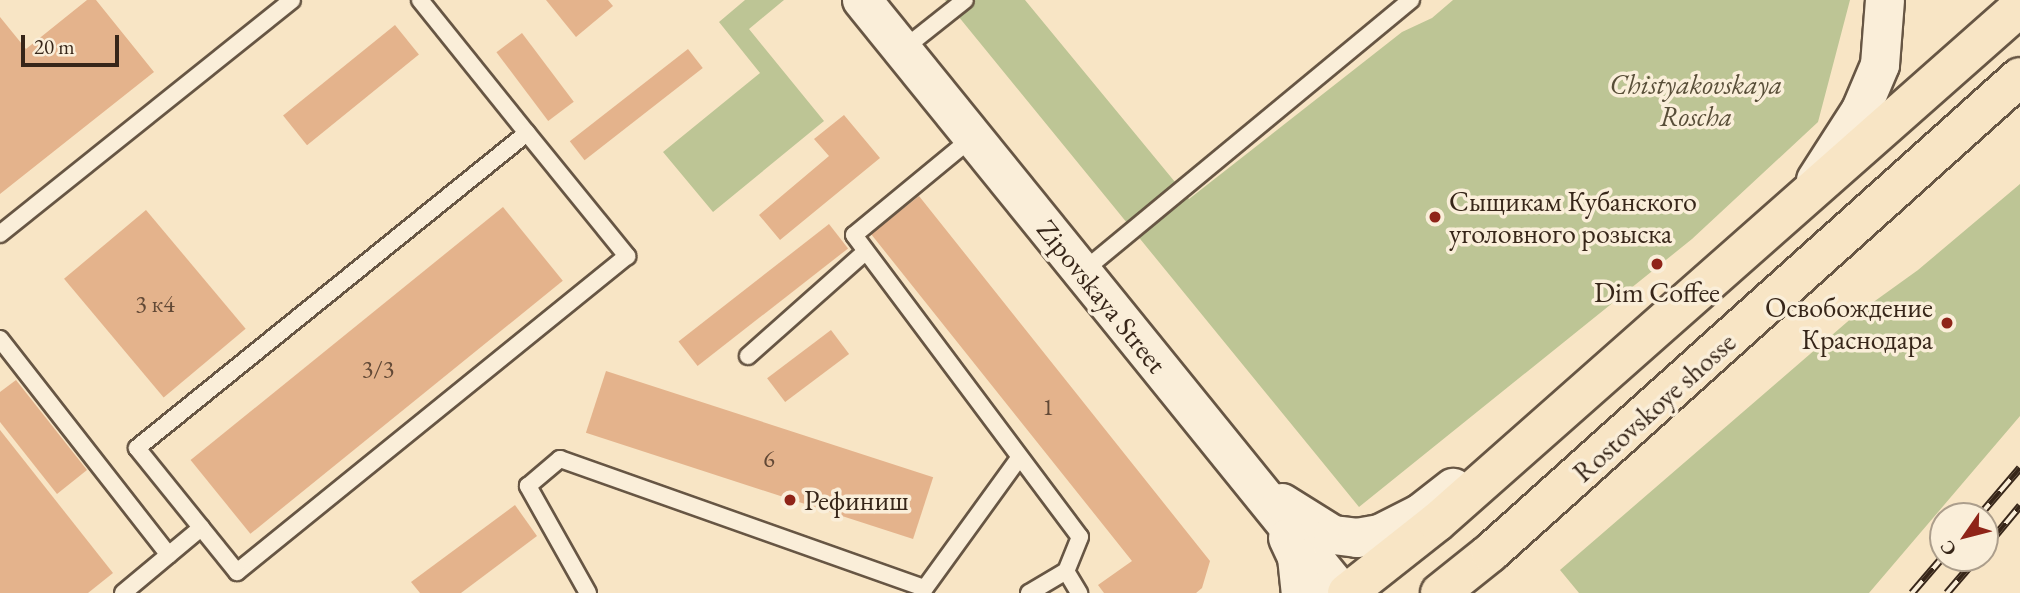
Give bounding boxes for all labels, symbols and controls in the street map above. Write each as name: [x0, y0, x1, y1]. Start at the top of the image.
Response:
scale bar: [24, 21, 122, 65]
text: 20 m: [34, 33, 75, 60]
park label: Chistyakovskaya Roscha: [1609, 67, 1783, 133]
place label: Сыщикам Кубанского уголовного розыска: [1449, 184, 1697, 250]
marker: Сыщикам Кубанского уголовного розыска: [1427, 209, 1443, 225]
street label: Zipovskaya Street: [1030, 213, 1174, 379]
marker: Dim Coffee: [1649, 256, 1665, 272]
place label: Dim Coffee: [1594, 275, 1720, 309]
house number: 3 к4: [135, 290, 175, 318]
place label: Освобождение Краснодара: [1765, 290, 1933, 356]
marker: Освобождение Краснодара: [1939, 315, 1955, 331]
street label: Rostovskoye shosse: [1566, 325, 1742, 489]
house number: 3/3: [362, 355, 394, 383]
house number: 1: [1042, 393, 1054, 421]
house number: 6: [763, 445, 775, 473]
place label: Рефиниш: [804, 483, 909, 517]
marker: Рефиниш: [782, 492, 798, 508]
north arrow: [1929, 502, 1999, 572]
text: С: [1934, 535, 1962, 561]

